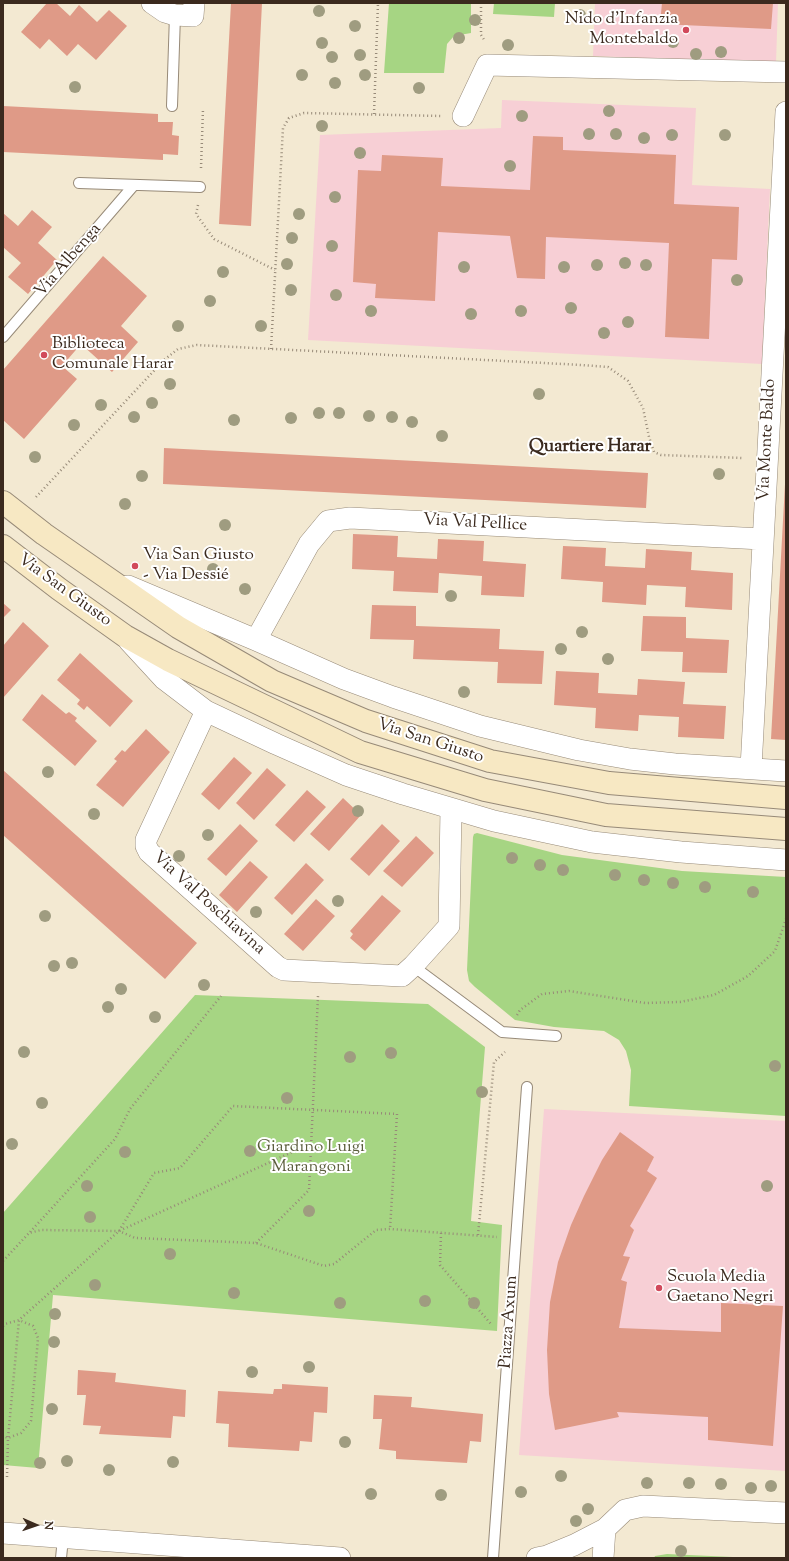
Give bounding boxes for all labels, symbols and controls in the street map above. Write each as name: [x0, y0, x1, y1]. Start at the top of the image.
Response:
place label: Nido d'Infanzia Montebaldo: [565, 10, 678, 50]
marker: Nido d'Infanzia Montebaldo: [681, 25, 691, 35]
street label: Via Albenga: [31, 220, 107, 302]
place label: Biblioteca Comunale Harar: [52, 335, 174, 375]
marker: Biblioteca Comunale Harar: [39, 350, 49, 360]
street label: Via Monte Baldo: [755, 378, 781, 502]
district label: Quartiere Harar: [529, 437, 651, 459]
street label: Via Val Pellice: [422, 511, 528, 537]
place label: Via San Giusto - Via Dessié: [143, 546, 254, 586]
street label: Via San Giusto: [13, 550, 115, 632]
marker: Via San Giusto - Via Dessié: [130, 561, 140, 571]
street label: Via San Giusto: [374, 715, 486, 769]
street label: Via Val Poschiavina: [148, 848, 268, 960]
park label: Giardino Luigi Marangoni: [257, 1138, 365, 1178]
place label: Scuola Media Gaetano Negri: [667, 1268, 774, 1308]
street label: Piazza Axum: [497, 1275, 523, 1369]
marker: Scuola Media Gaetano Negri: [654, 1283, 664, 1293]
north arrow: [16, 1505, 56, 1545]
text: N: [40, 1521, 56, 1530]

